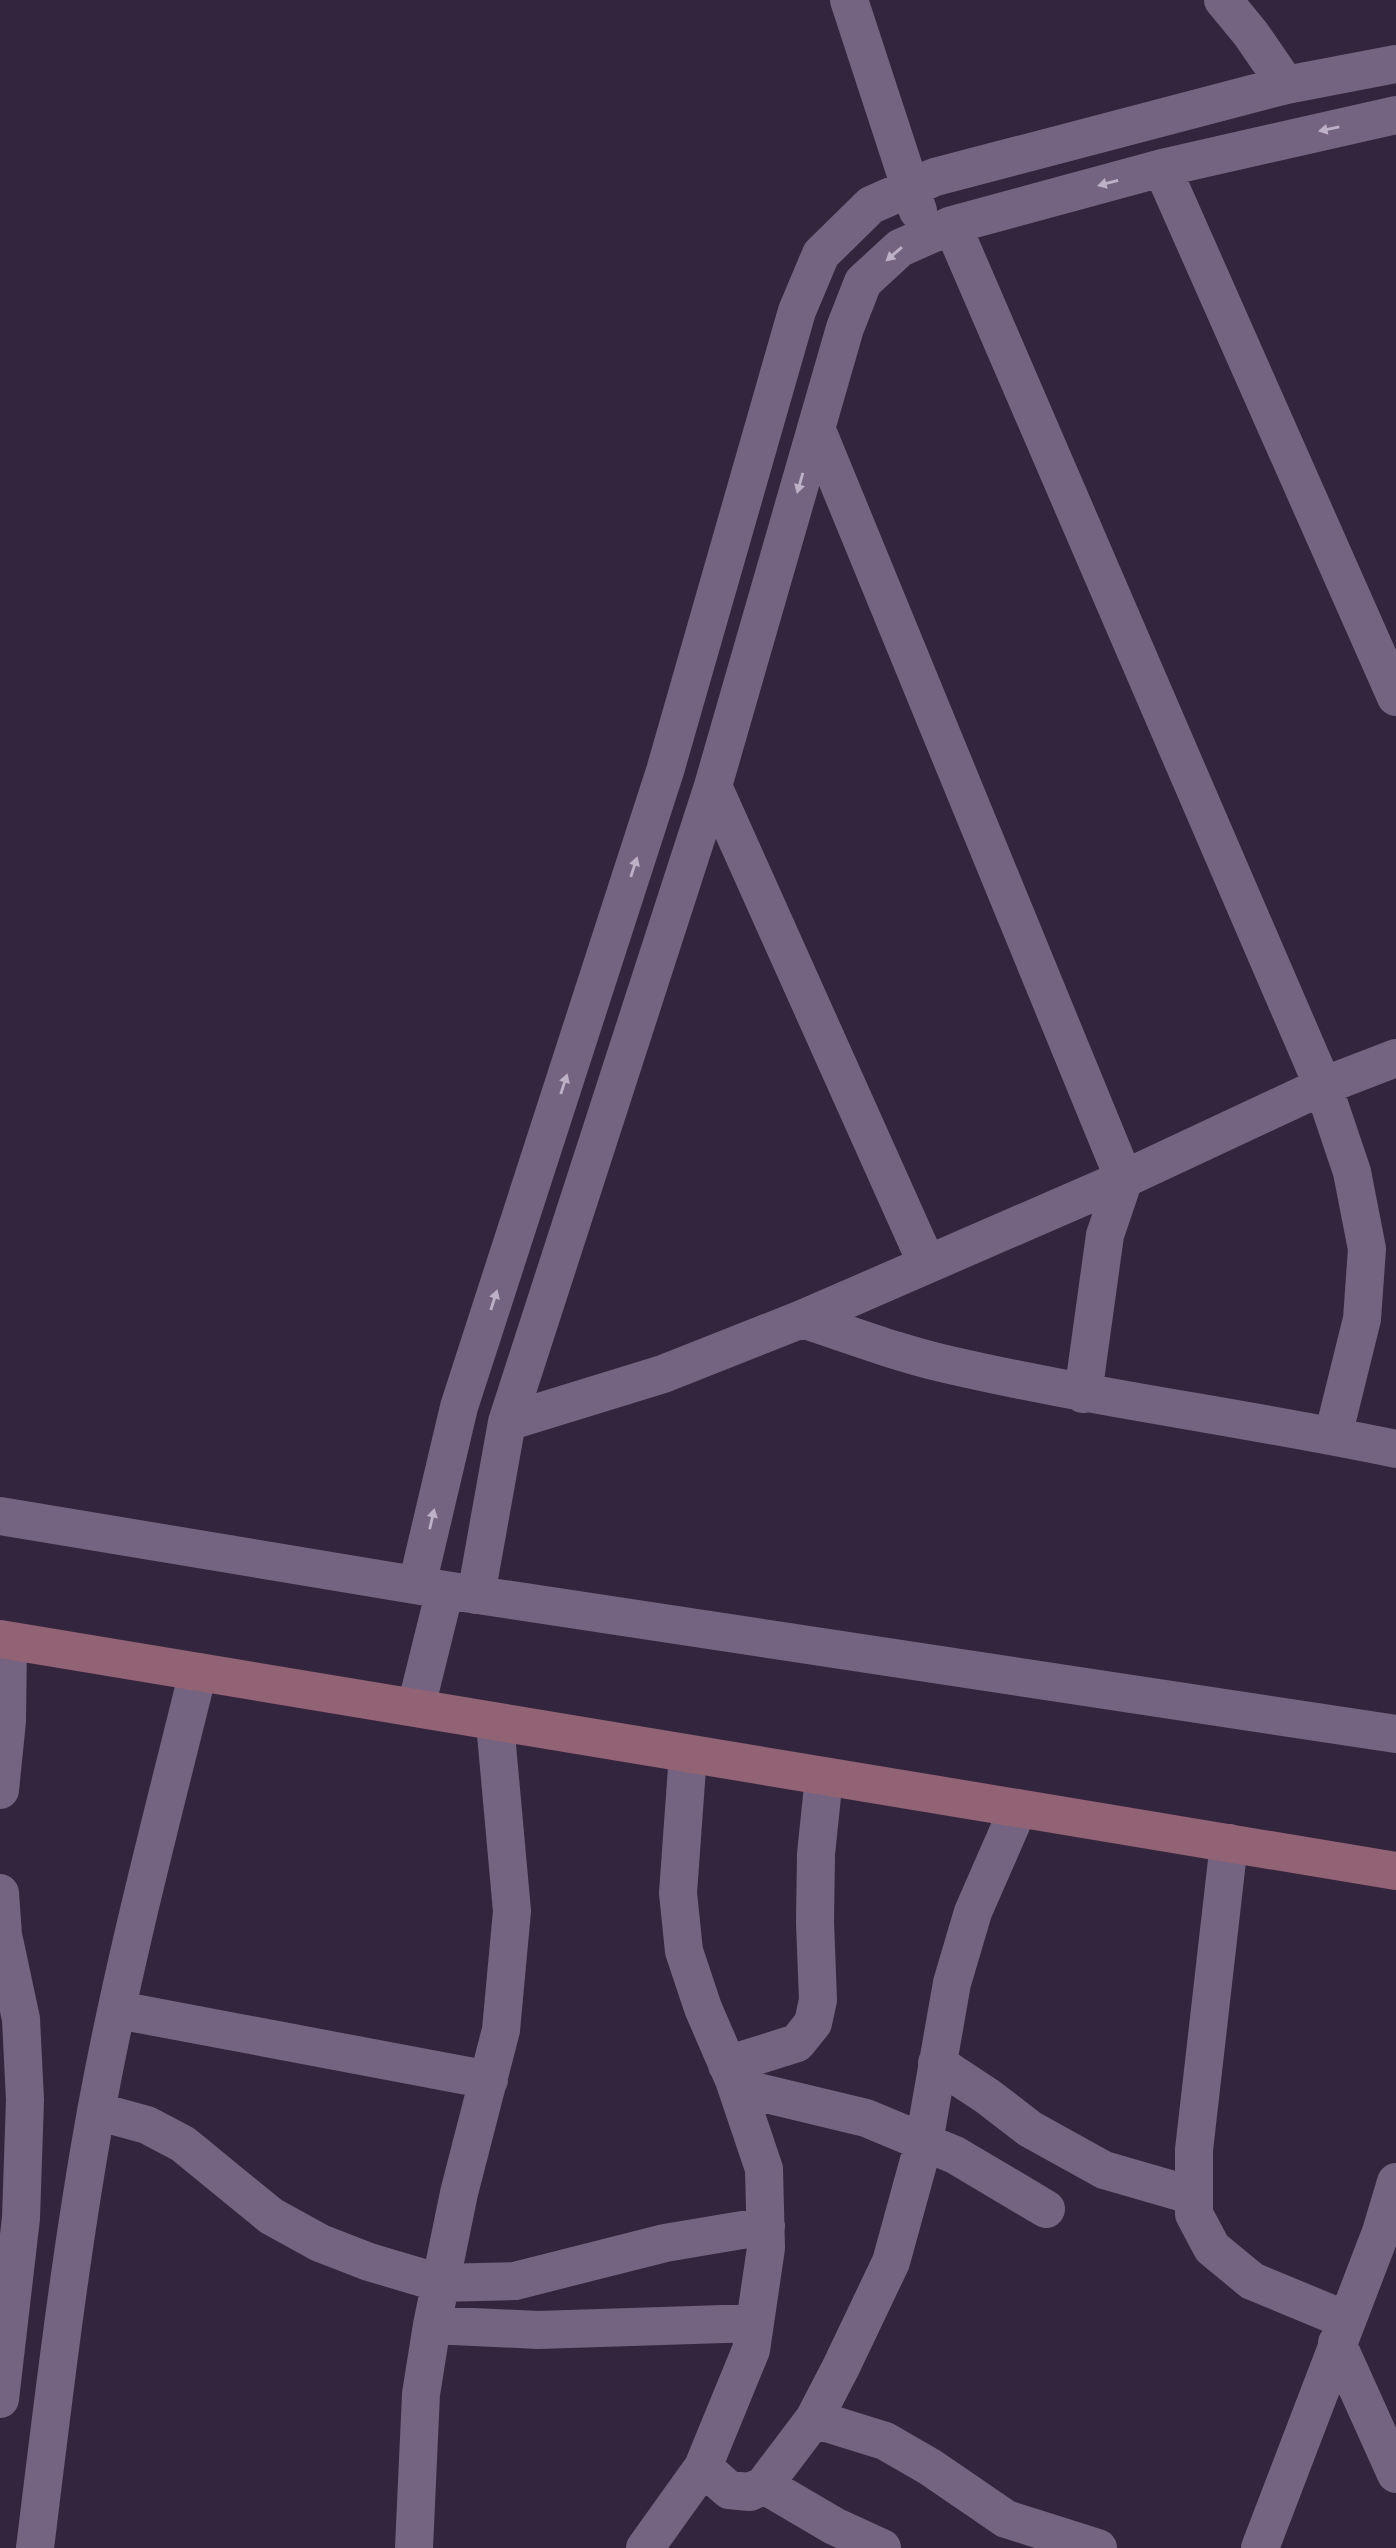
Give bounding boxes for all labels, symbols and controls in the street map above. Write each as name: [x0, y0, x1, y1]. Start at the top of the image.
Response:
one-way arrow: [1318, 124, 1340, 135]
one-way arrow: [1097, 178, 1119, 189]
one-way arrow: [885, 246, 903, 262]
one-way arrow: [795, 473, 805, 494]
one-way arrow: [629, 856, 639, 877]
one-way arrow: [559, 1073, 569, 1094]
one-way arrow: [489, 1289, 499, 1310]
one-way arrow: [427, 1508, 438, 1530]

